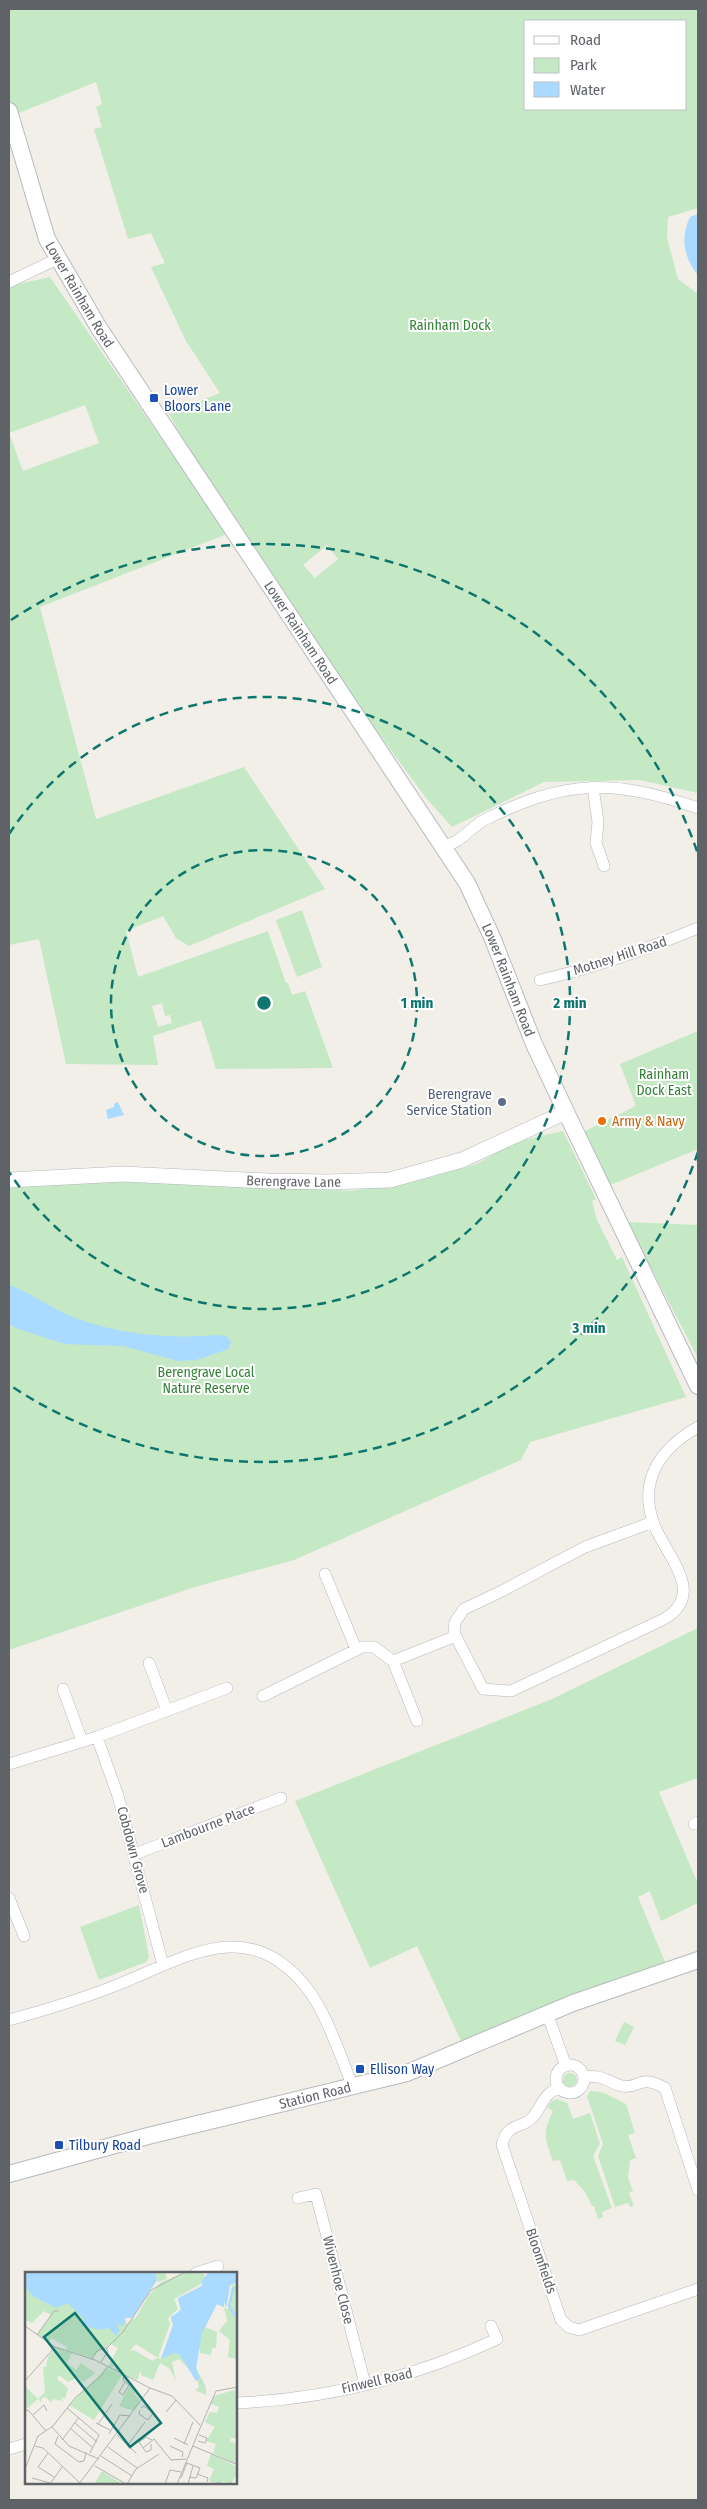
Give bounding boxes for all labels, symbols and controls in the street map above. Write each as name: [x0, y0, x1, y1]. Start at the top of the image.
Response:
legend: [524, 20, 687, 110]
text: Road: [570, 31, 601, 49]
text: Park: [570, 56, 597, 74]
text: Water: [570, 81, 606, 99]
street label: Lower Rainham Road: [42, 238, 118, 351]
park label: Rainham Dock: [409, 317, 491, 334]
place label: Lower Bloors Lane: [164, 382, 231, 415]
marker: Lower Bloors Lane: [148, 392, 160, 404]
street label: Lower Rainham Road: [261, 578, 341, 687]
street label: Lower Rainham Road: [478, 921, 539, 1039]
street label: Motney Hill Road: [571, 933, 669, 979]
centre of rings: [255, 994, 273, 1012]
text: 1 min: [401, 994, 433, 1012]
text: 2 min: [552, 994, 587, 1012]
park label: Rainham Dock East: [636, 1066, 692, 1099]
place label: Berengrave Service Station: [406, 1086, 492, 1119]
marker: Berengrave Service Station: [496, 1096, 508, 1108]
place label: Army & Navy: [612, 1113, 685, 1130]
marker: Army & Navy: [596, 1115, 608, 1127]
street label: Berengrave Lane: [246, 1171, 341, 1191]
text: 3 min: [571, 1319, 606, 1337]
park label: Berengrave Local Nature Reserve: [158, 1364, 255, 1397]
street label: Lambourne Place: [159, 1800, 257, 1852]
street label: Cobdown Grove: [113, 1805, 153, 1895]
place label: Ellison Way: [370, 2061, 435, 2078]
marker: Ellison Way: [354, 2063, 366, 2075]
street label: Station Road: [277, 2078, 353, 2112]
place label: Tilbury Road: [69, 2137, 141, 2154]
marker: Tilbury Road: [53, 2139, 65, 2151]
street label: Bloomfields: [522, 2226, 560, 2296]
street label: Wivenhoe Close: [319, 2234, 357, 2326]
inset map: [25, 2272, 238, 2484]
street label: Finwell Road: [340, 2365, 414, 2397]

